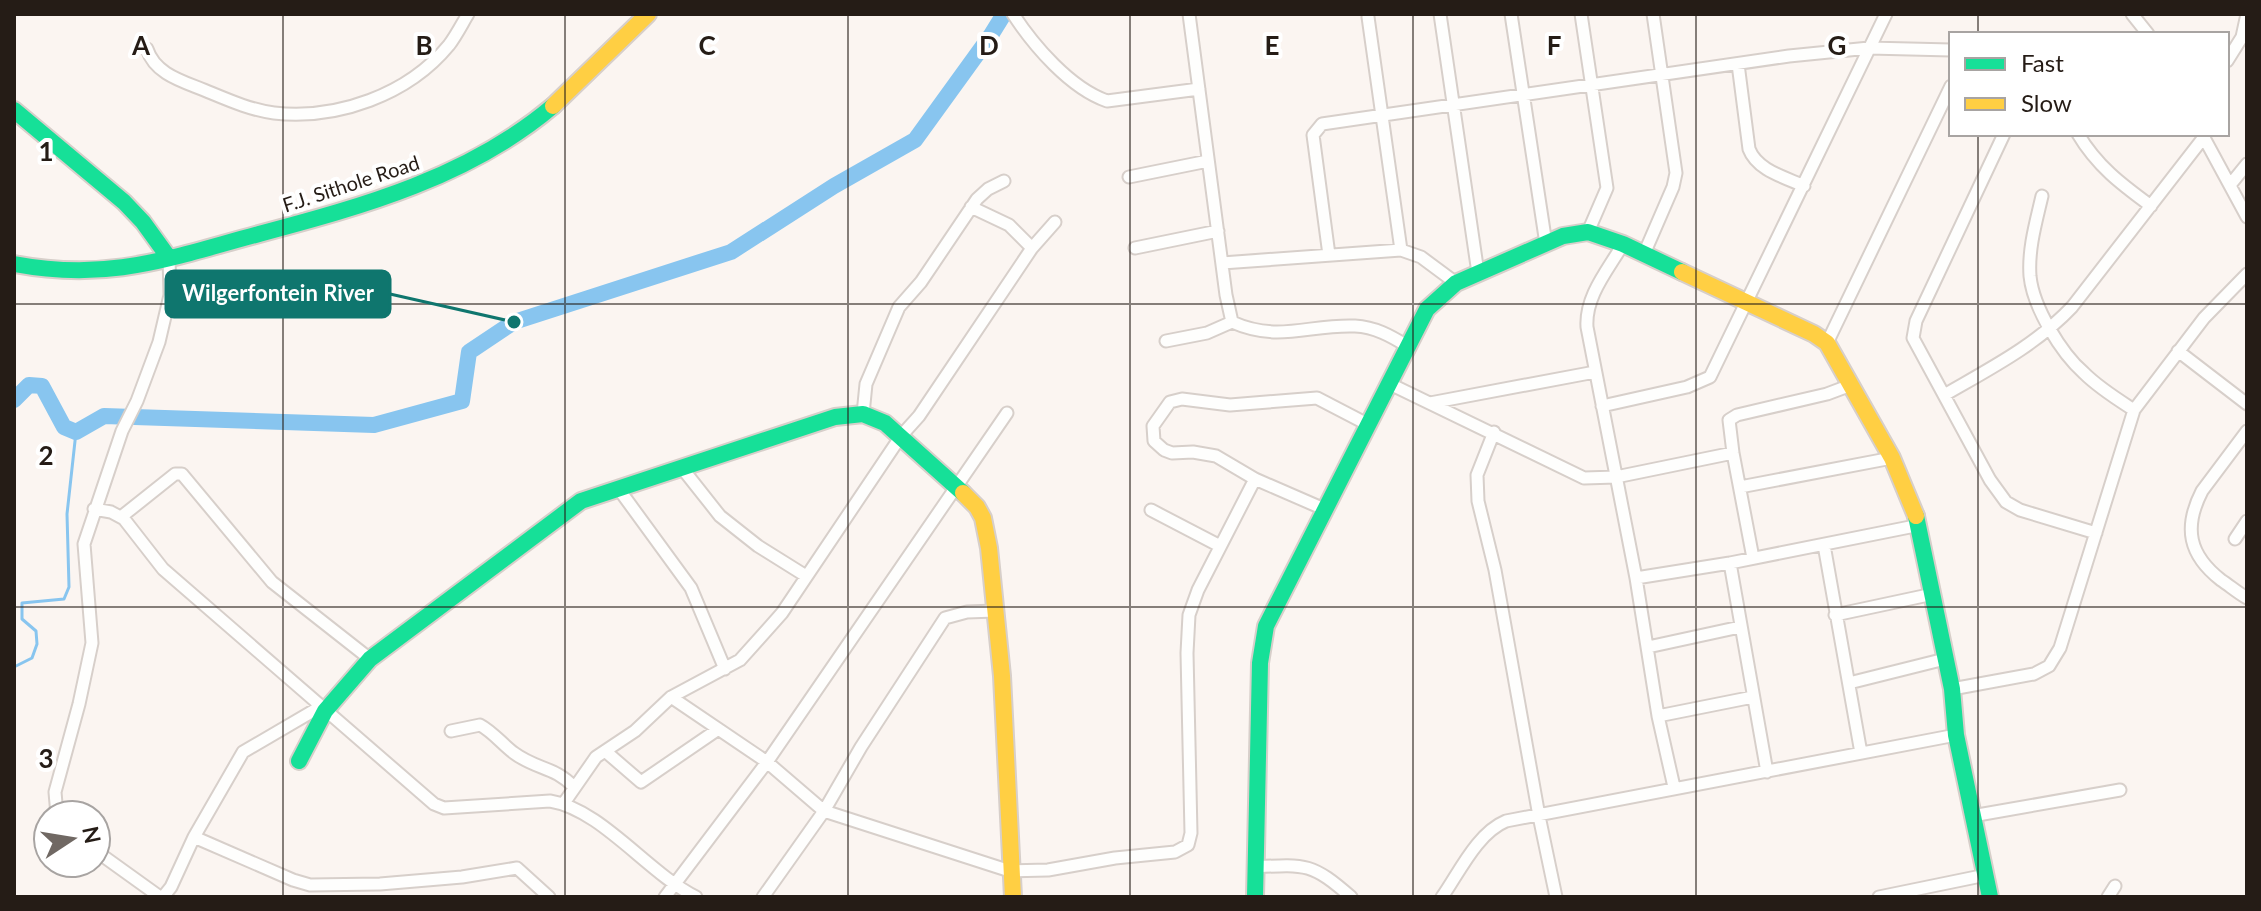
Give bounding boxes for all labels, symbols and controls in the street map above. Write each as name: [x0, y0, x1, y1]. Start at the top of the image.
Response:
text: A: [131, 29, 151, 61]
text: B: [415, 29, 433, 61]
text: C: [698, 29, 716, 61]
text: D: [979, 29, 999, 61]
text: E: [1265, 29, 1279, 61]
text: F: [1547, 29, 1561, 61]
text: G: [1828, 29, 1846, 61]
legend: [1949, 32, 2229, 136]
text: Fast: [2021, 48, 2064, 77]
text: Slow: [2021, 88, 2072, 117]
text: 1: [38, 135, 54, 167]
street label: F.J. Sithole Road: [279, 150, 422, 216]
callout: Wilgerfontein River: [166, 271, 390, 317]
text: Wilgerfontein River: [182, 279, 375, 306]
text: 2: [38, 439, 54, 471]
text: 3: [38, 742, 54, 774]
north arrow: [32, 799, 112, 879]
text: N: [77, 824, 107, 846]

